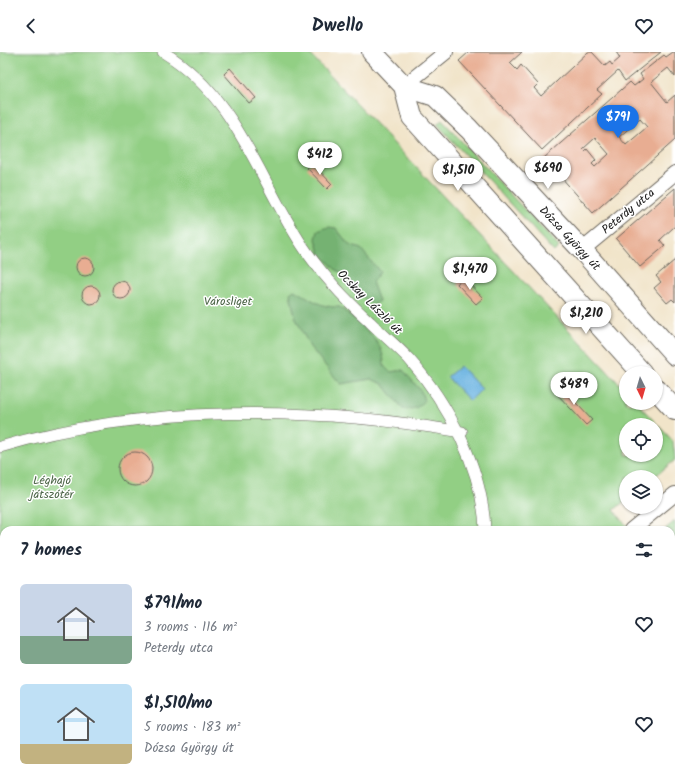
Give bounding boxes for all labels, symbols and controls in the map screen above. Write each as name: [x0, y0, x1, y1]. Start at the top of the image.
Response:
text: Dwello: [312, 12, 363, 41]
icon: back: [20, 15, 42, 37]
icon: heart: [633, 15, 655, 37]
pin: $791: [594, 105, 642, 139]
text: $791: [606, 107, 630, 128]
pin: $412: [296, 142, 344, 176]
text: $412: [307, 144, 333, 165]
pin: $690: [524, 156, 572, 190]
pin: $1,510: [425, 158, 491, 192]
text: $690: [534, 158, 562, 179]
text: $1,510: [442, 160, 474, 181]
street label: Peterdy utca: [598, 184, 659, 239]
street label: Dózsa György út: [534, 202, 605, 275]
pin: $1,470: [437, 257, 503, 291]
text: $1,470: [453, 259, 487, 280]
street label: Ocskay László út: [333, 265, 407, 340]
park label: Városliget: [204, 292, 252, 311]
pin: $1,210: [553, 301, 619, 335]
text: $1,210: [569, 303, 603, 324]
north arrow: [619, 366, 663, 410]
map controls: [619, 366, 663, 514]
pin: $489: [550, 372, 598, 406]
text: $489: [559, 374, 589, 395]
button: locate: [619, 418, 663, 462]
button: layers: [619, 470, 663, 514]
park label: Léghajó játszótér: [27, 471, 75, 504]
text: 7 homes: [20, 537, 82, 564]
icon: filters: [633, 539, 655, 561]
text: $791/mo: [144, 590, 202, 617]
icon: home: [52, 600, 100, 648]
icon: heart: [633, 613, 655, 635]
text: 3 rooms · 116 m²: [144, 617, 237, 638]
text: Peterdy utca: [144, 638, 213, 659]
text: $1,510/mo: [144, 690, 213, 717]
icon: home: [52, 700, 100, 748]
icon: heart: [633, 713, 655, 735]
text: 5 rooms · 183 m²: [144, 717, 241, 738]
text: Dózsa György út: [144, 738, 234, 759]

